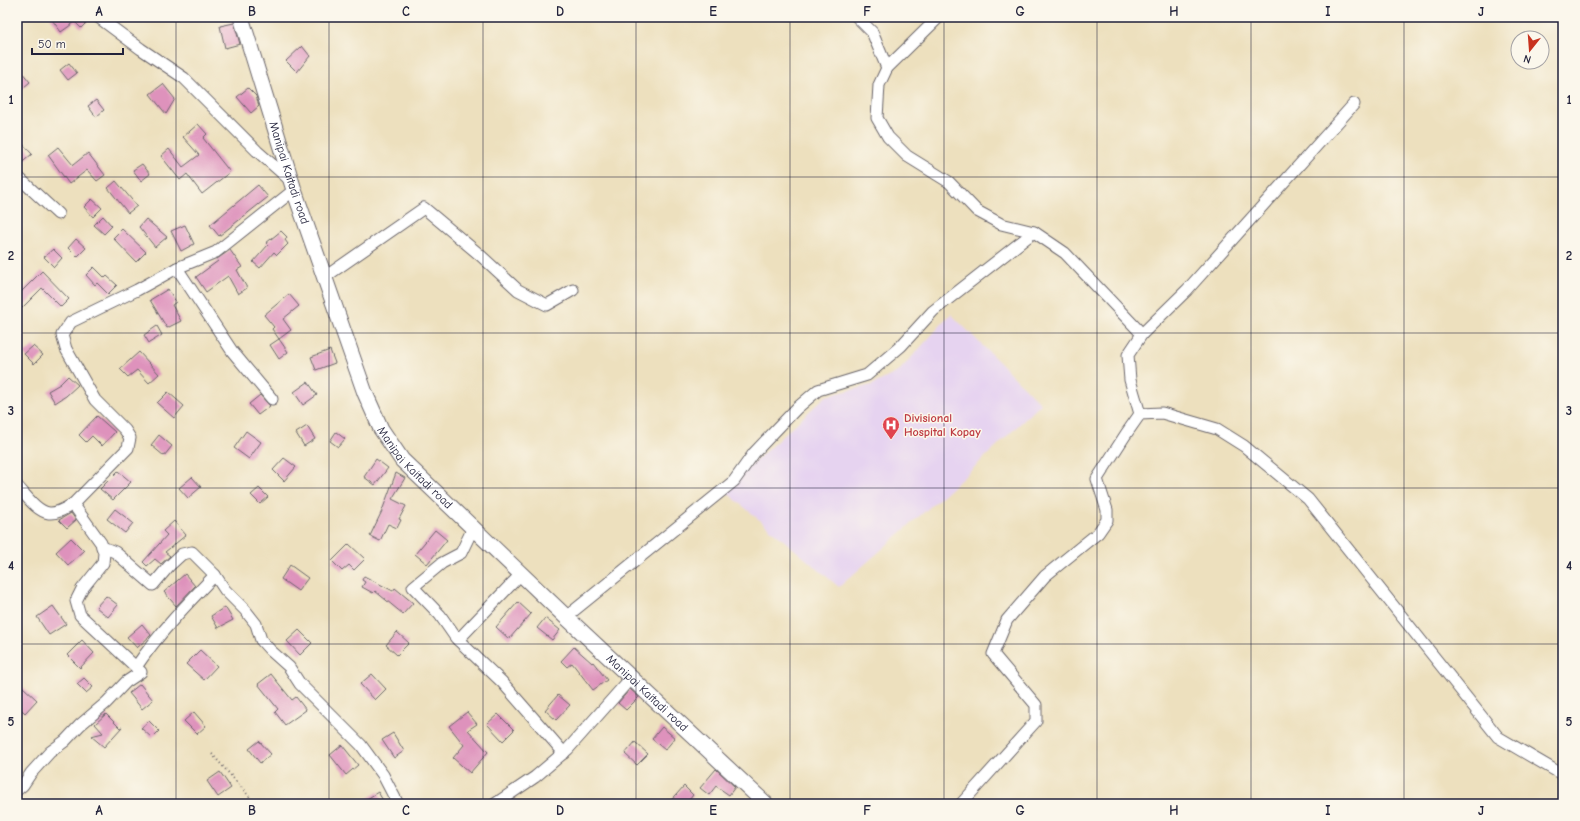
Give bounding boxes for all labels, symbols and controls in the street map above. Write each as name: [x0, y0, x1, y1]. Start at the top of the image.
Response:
text: A: [95, 4, 103, 19]
text: B: [248, 4, 256, 19]
text: C: [402, 4, 410, 19]
text: D: [556, 4, 564, 19]
text: E: [709, 4, 717, 19]
text: F: [863, 4, 871, 19]
text: G: [1015, 4, 1025, 19]
text: H: [1169, 4, 1179, 19]
text: I: [1325, 4, 1331, 19]
text: J: [1478, 4, 1484, 19]
scale bar: [32, 30, 123, 56]
north arrow: [1510, 30, 1550, 70]
text: 50 m: [38, 37, 66, 51]
text: N: [1522, 52, 1533, 66]
text: 1: [8, 92, 14, 107]
text: 1: [1566, 92, 1572, 107]
street label: Manipai Kaitadi road: [266, 120, 312, 226]
text: 2: [8, 248, 14, 263]
text: 2: [1566, 248, 1572, 263]
text: 3: [8, 403, 14, 418]
text: 3: [1566, 403, 1572, 418]
place label: Divisional Hospital Kopay: [904, 411, 981, 439]
hospital icon: Divisional Hospital Kopay: [881, 415, 901, 440]
street label: Manipai Kaitadi road: [374, 424, 456, 512]
text: 4: [8, 558, 14, 573]
text: 4: [1566, 558, 1572, 573]
street label: Manipai Kaitadi road: [603, 651, 691, 734]
text: 5: [8, 714, 15, 729]
text: 5: [1566, 714, 1573, 729]
text: A: [95, 803, 103, 818]
text: B: [248, 803, 256, 818]
text: C: [402, 803, 410, 818]
text: D: [556, 803, 564, 818]
text: E: [709, 803, 717, 818]
text: F: [863, 803, 871, 818]
text: G: [1015, 803, 1025, 818]
text: H: [1169, 803, 1179, 818]
text: I: [1325, 803, 1331, 818]
text: J: [1478, 803, 1484, 818]

